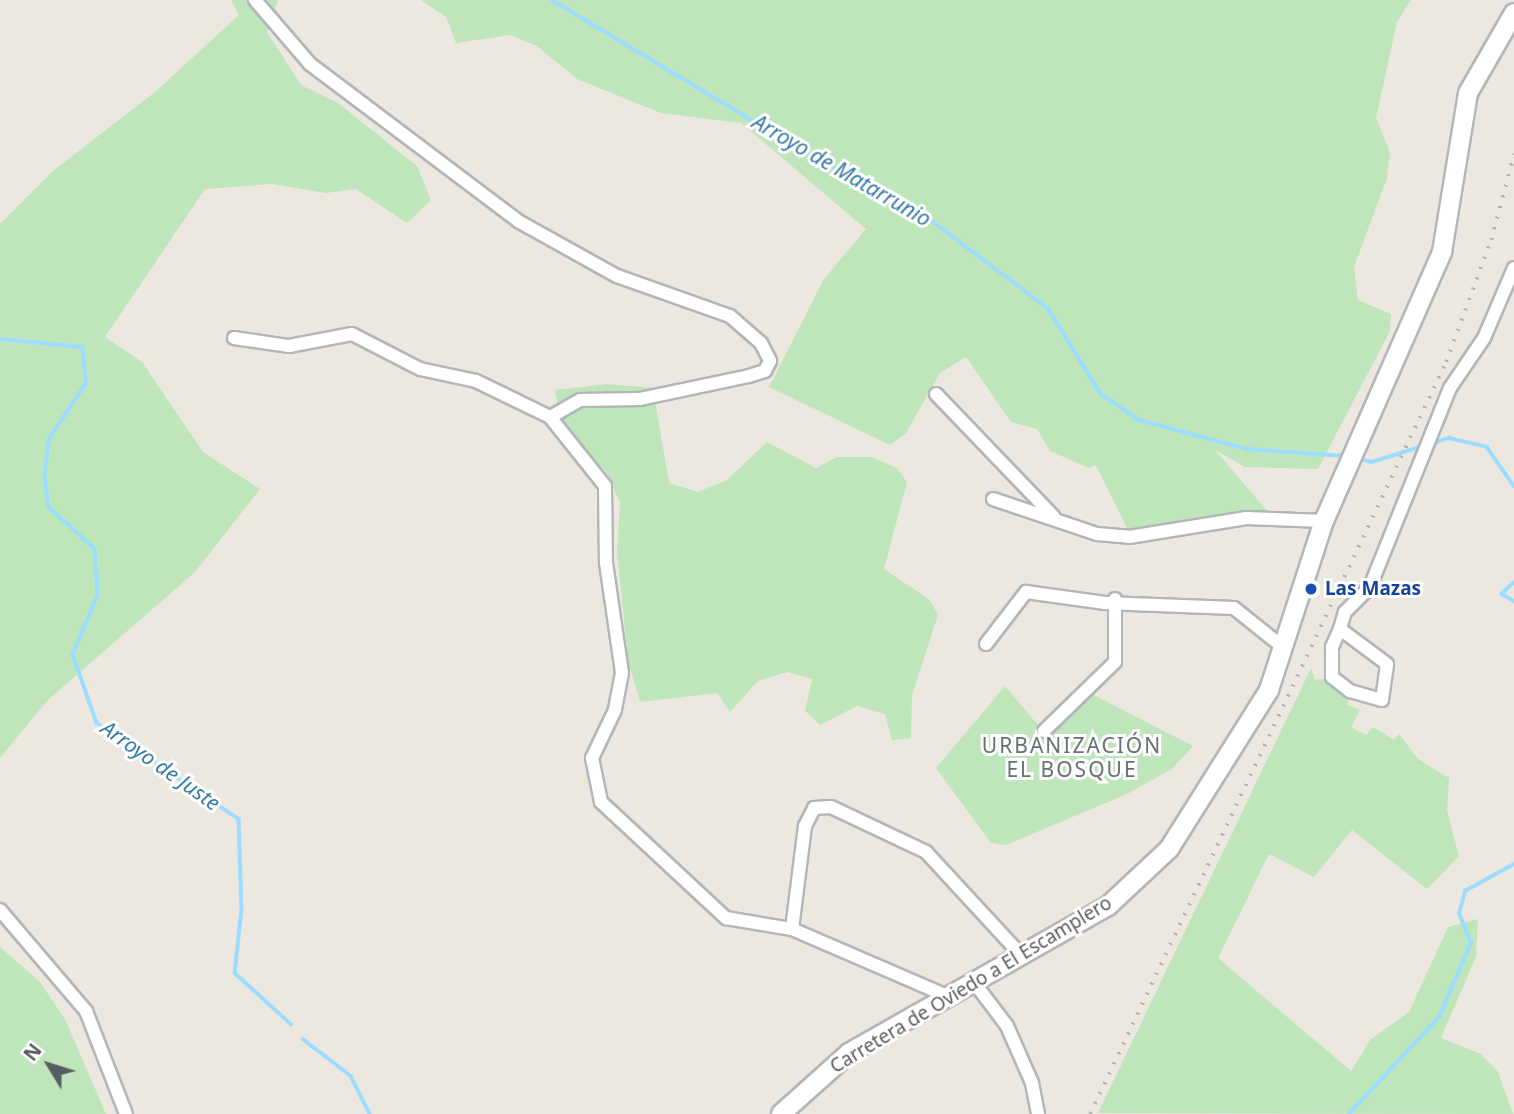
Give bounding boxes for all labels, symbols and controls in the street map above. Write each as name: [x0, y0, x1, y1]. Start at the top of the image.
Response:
water label: Arroyo de Matarrunio: [748, 109, 936, 231]
place label: Las Mazas: [1325, 578, 1421, 600]
marker: Las Mazas: [1303, 581, 1319, 597]
water label: Arroyo de Juste: [97, 715, 225, 815]
district label: URBANIZACIÓN EL BOSQUE: [983, 732, 1161, 782]
street label: Carretera de Oviedo a El Escamplero: [826, 892, 1116, 1078]
north arrow: [14, 1030, 84, 1100]
text: N: [17, 1038, 47, 1066]

